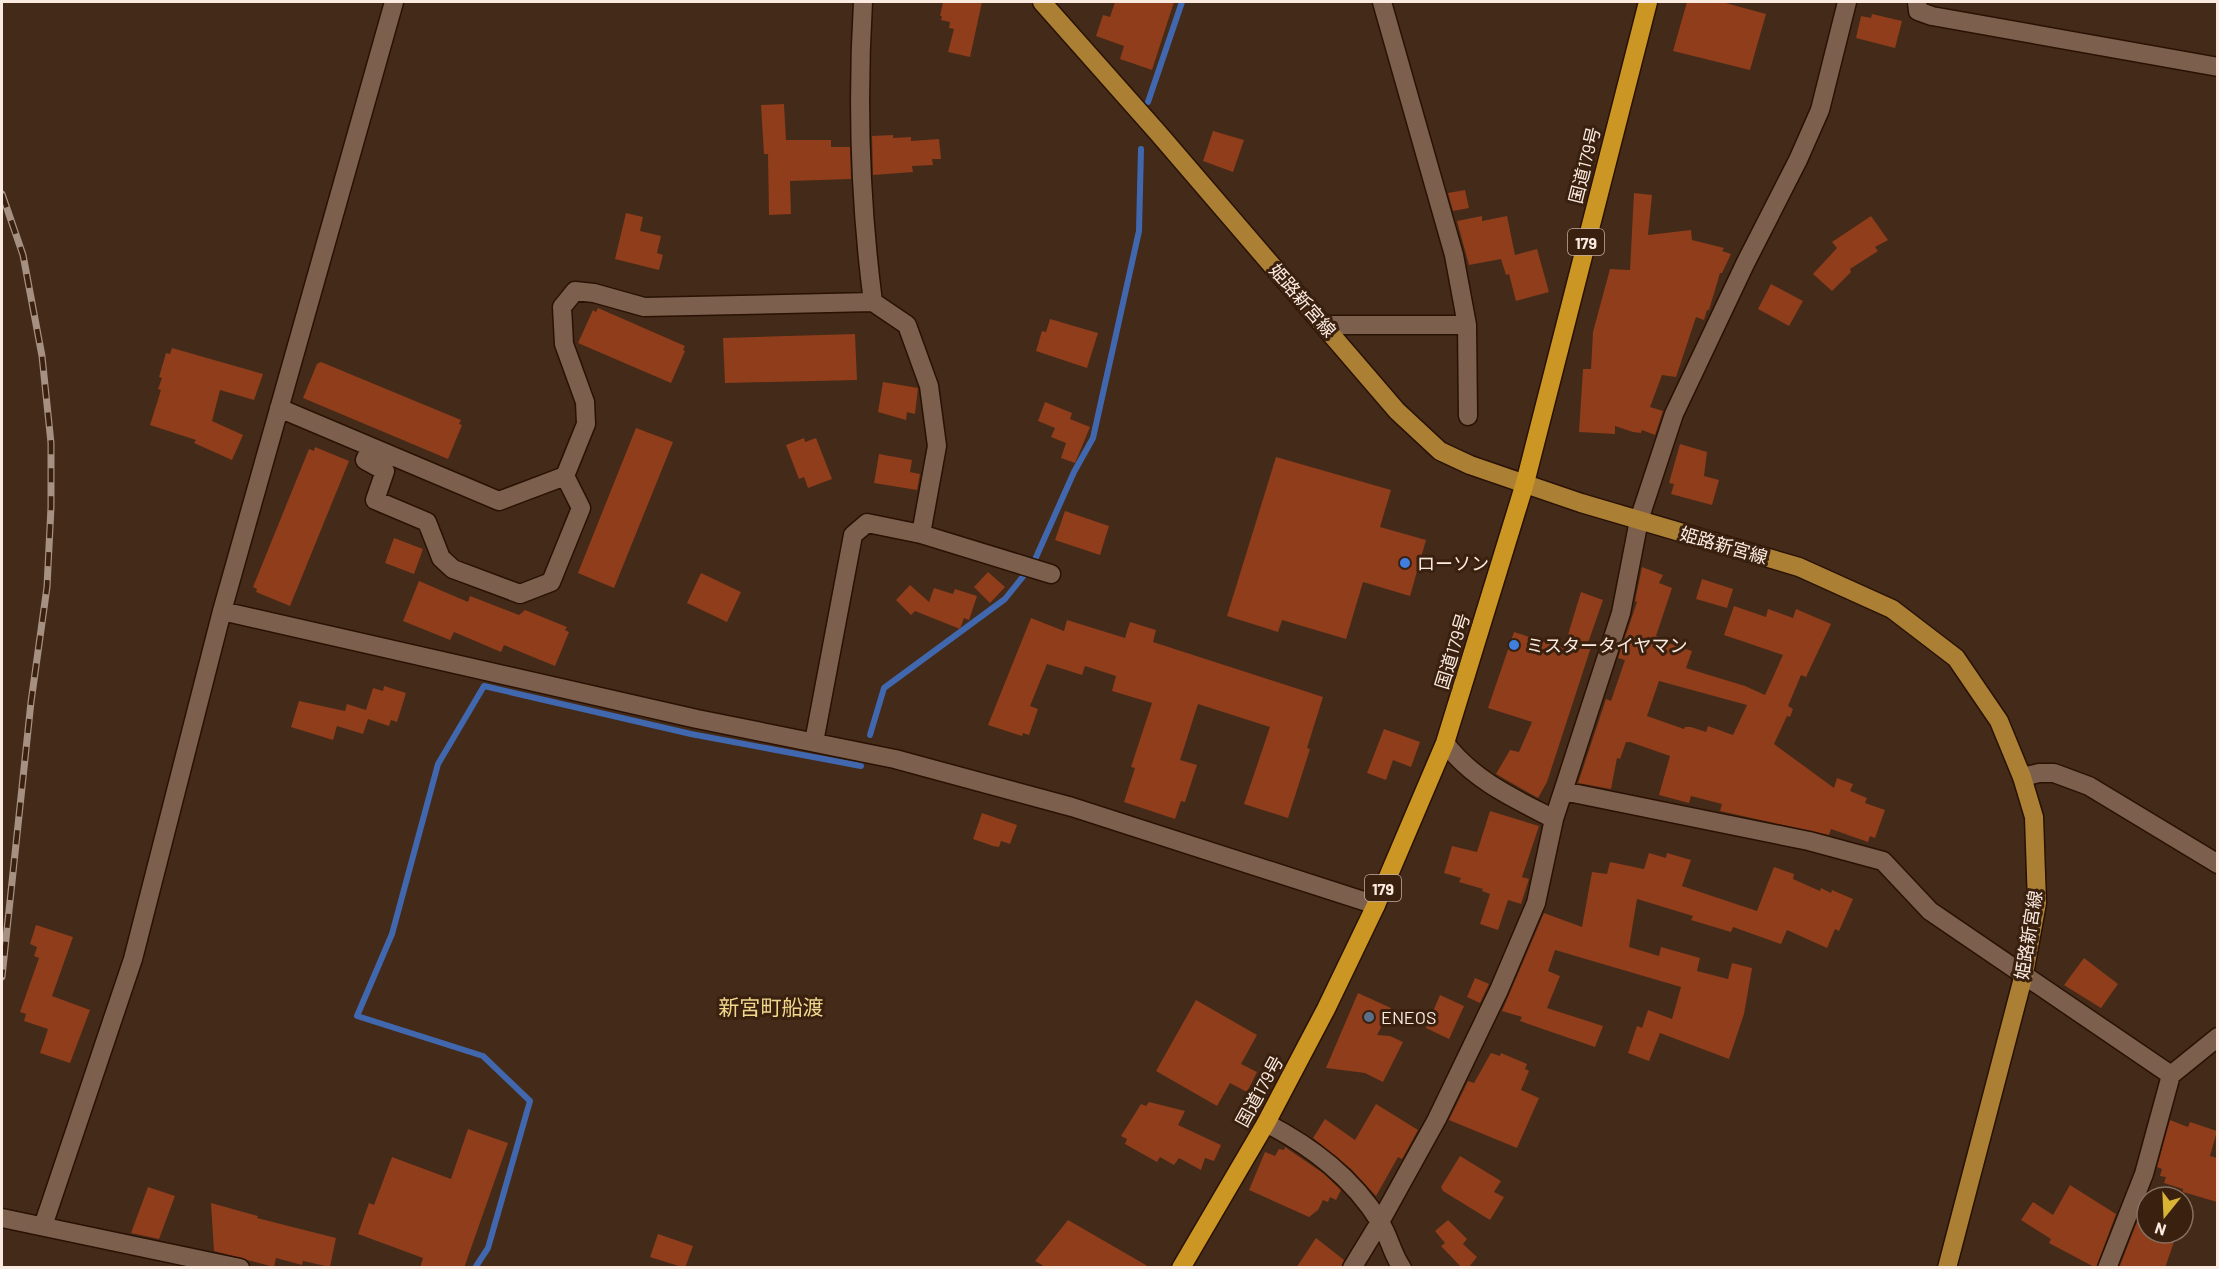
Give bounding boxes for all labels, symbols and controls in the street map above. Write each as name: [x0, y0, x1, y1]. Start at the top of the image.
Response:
street label: 国道179号: [1564, 124, 1604, 206]
road number: 179: [1568, 229, 1604, 255]
street label: 姫路新宮線: [1265, 259, 1341, 341]
street label: 姫路新宮線: [1678, 522, 1770, 568]
place label: ローソン: [1417, 552, 1489, 574]
marker: ローソン: [1398, 556, 1412, 570]
street label: 国道179号: [1430, 610, 1474, 692]
place label: ミスタータイヤマン: [1526, 634, 1687, 656]
marker: ミスタータイヤマン: [1507, 638, 1521, 652]
road number: 179: [1365, 875, 1401, 901]
street label: 姫路新宮線: [2010, 889, 2046, 981]
district label: 新宮町船渡: [719, 994, 824, 1019]
place label: ENEOS: [1381, 1006, 1436, 1028]
marker: ENEOS: [1362, 1010, 1376, 1024]
street label: 国道179号: [1230, 1051, 1288, 1131]
north arrow: [2135, 1185, 2195, 1245]
text: N: [2152, 1219, 2168, 1240]

